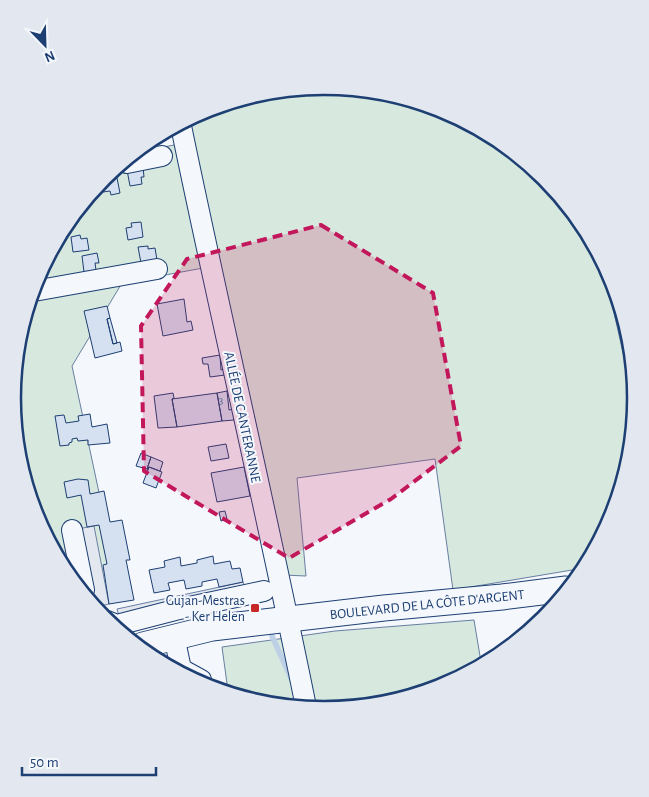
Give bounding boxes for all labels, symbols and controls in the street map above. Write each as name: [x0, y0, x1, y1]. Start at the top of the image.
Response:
north arrow: [20, 20, 70, 70]
text: N: [42, 48, 57, 64]
street label: ALLÉE DE CANTERANNE: [221, 350, 266, 484]
house number: 3: [219, 395, 224, 406]
street label: BOULEVARD DE LA CÔTE D'ARGENT: [329, 586, 525, 622]
place label: Gujan-Mestras - Ker Helen: [166, 594, 245, 624]
marker: Gujan-Mestras - Ker Helen: [249, 602, 261, 614]
scale bar: [22, 744, 156, 776]
text: 50 m: [30, 755, 59, 770]

